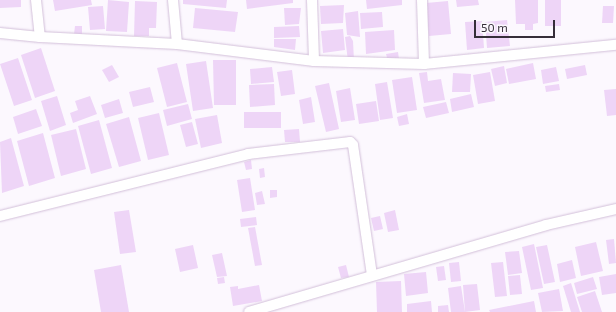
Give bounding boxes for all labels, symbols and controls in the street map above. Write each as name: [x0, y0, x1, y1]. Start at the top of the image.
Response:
scale bar: [476, 12, 557, 38]
text: 50 m: [481, 20, 508, 34]

